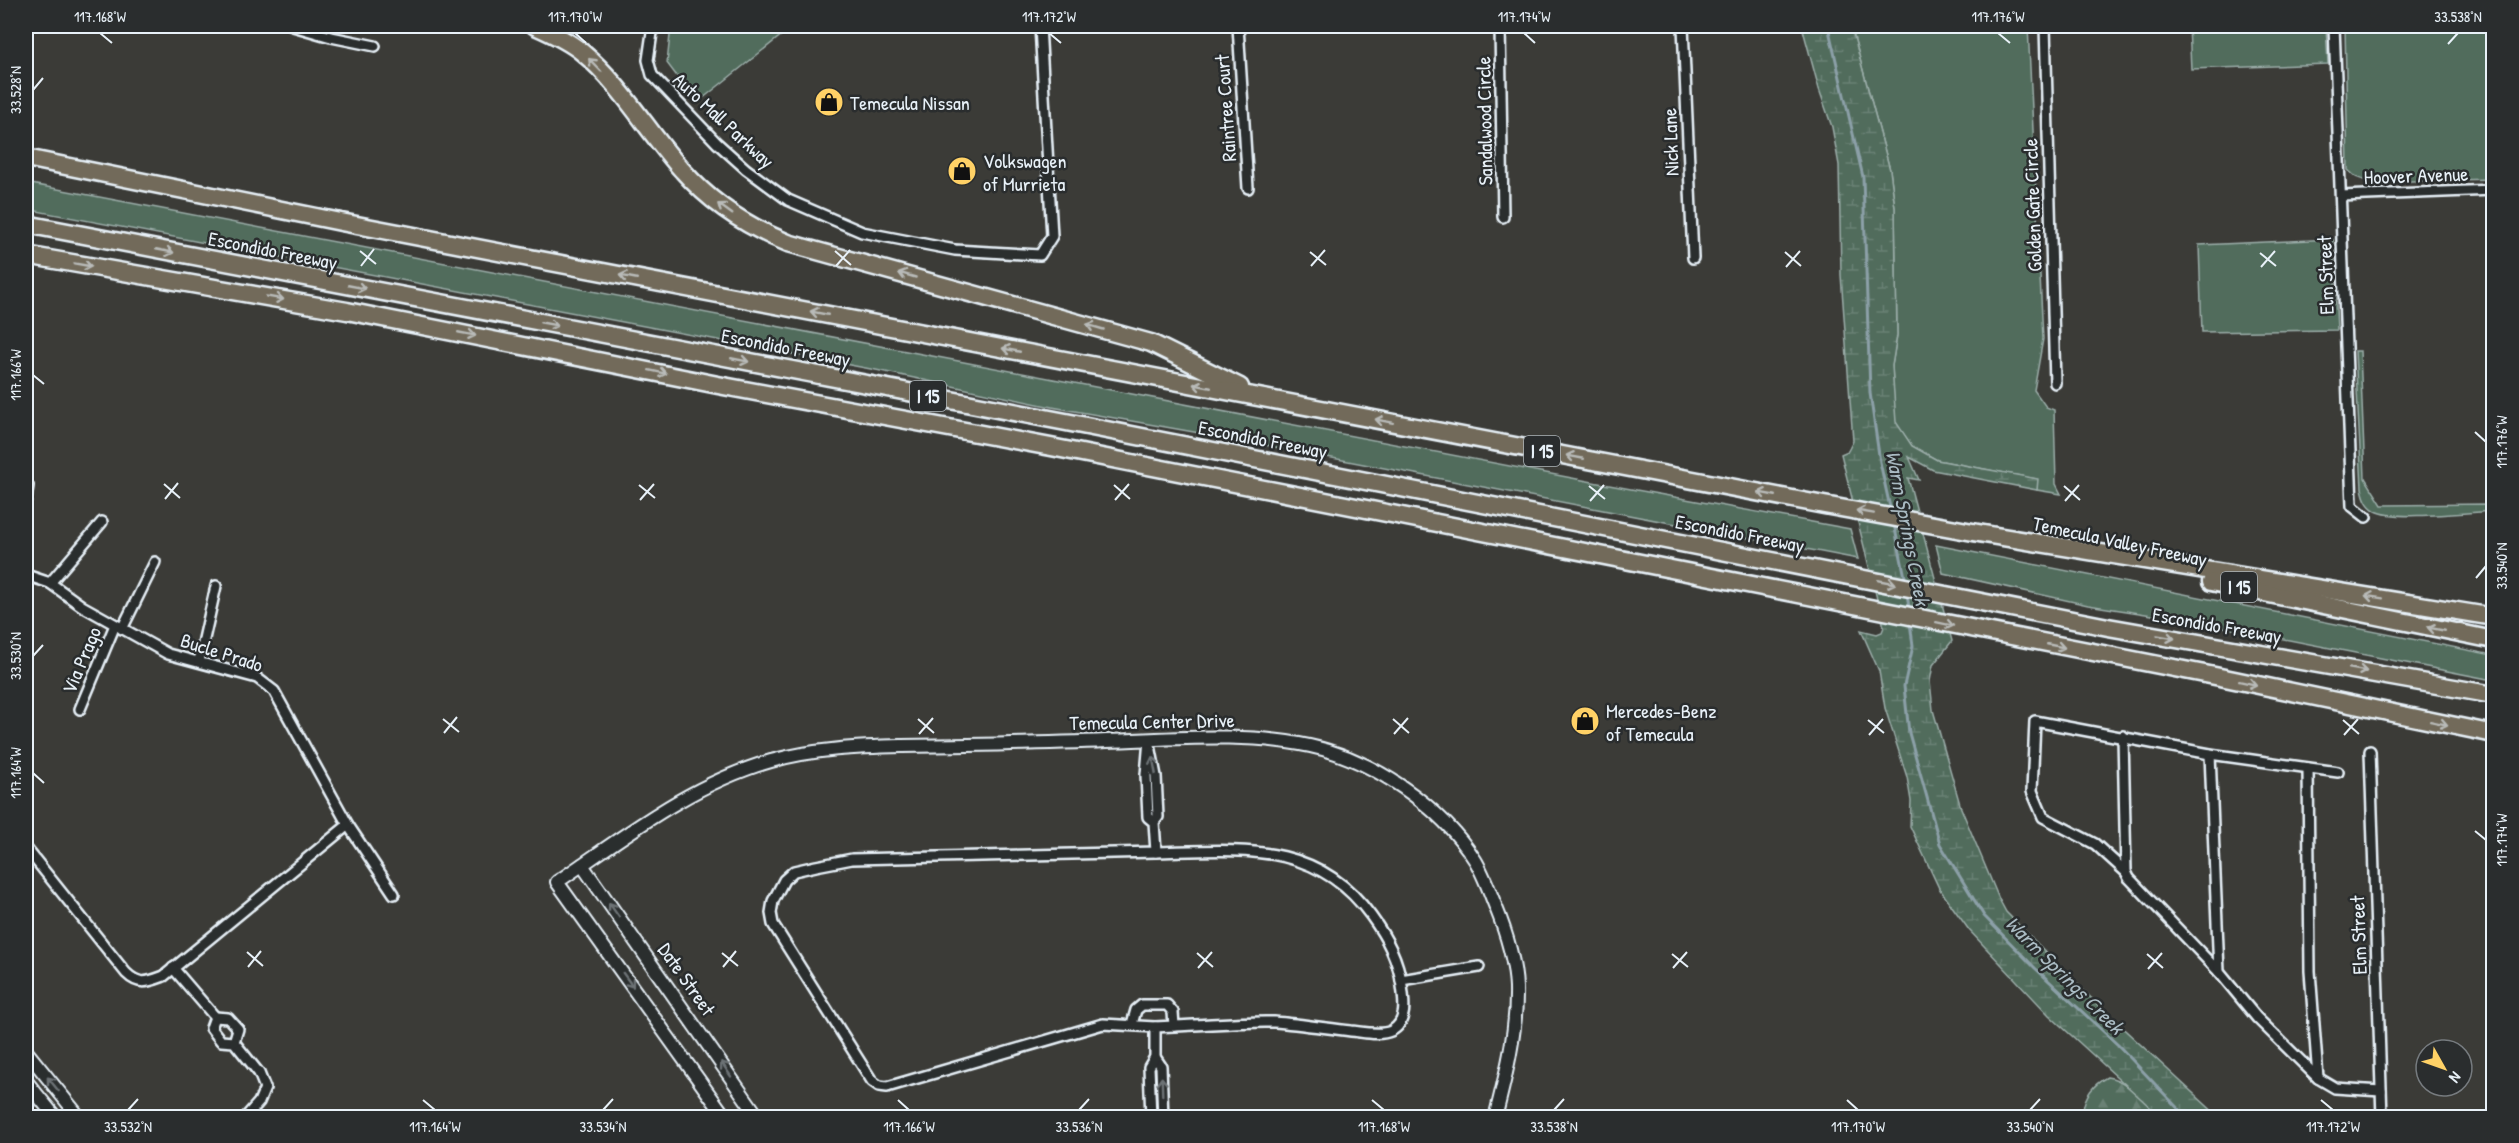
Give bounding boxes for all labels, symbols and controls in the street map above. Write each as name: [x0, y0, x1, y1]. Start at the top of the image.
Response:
text: 117.168°W: [74, 6, 127, 27]
text: 117.170°W: [548, 6, 603, 27]
text: 117.172°W: [1022, 6, 1077, 27]
text: 117.174°W: [1498, 6, 1551, 27]
text: 117.176°W: [1971, 6, 2025, 27]
text: 33.538°N: [2434, 6, 2482, 27]
street label: Raintree Court: [1208, 53, 1242, 162]
street label: Sandalwood Circle: [1469, 56, 1499, 186]
one-way arrow: [587, 57, 602, 72]
text: 33.528°N: [5, 66, 26, 114]
street label: Auto Mall Parkway: [668, 66, 780, 174]
shop icon: Temecula Nissan: [813, 86, 845, 118]
place label: Temecula Nissan: [850, 89, 970, 116]
street label: Nick Lane: [1655, 107, 1685, 176]
street label: Golden Gate Circle: [2016, 138, 2048, 272]
place label: Volkswagen of Murrieta: [983, 147, 1067, 197]
shop icon: Volkswagen of Murrieta: [946, 155, 978, 187]
street label: Hoover Avenue: [2363, 160, 2469, 190]
one-way arrow: [717, 203, 733, 216]
street label: Escondido Freeway: [206, 224, 340, 276]
street label: Elm Street: [2310, 234, 2340, 315]
one-way arrow: [155, 246, 175, 257]
one-way arrow: [73, 260, 92, 271]
one-way arrow: [898, 269, 917, 280]
one-way arrow: [618, 271, 638, 282]
one-way arrow: [347, 282, 366, 293]
one-way arrow: [265, 293, 285, 304]
one-way arrow: [810, 307, 829, 318]
one-way arrow: [538, 319, 558, 330]
street label: Escondido Freeway: [719, 321, 853, 373]
one-way arrow: [1086, 321, 1105, 332]
one-way arrow: [457, 329, 476, 340]
one-way arrow: [1001, 344, 1021, 355]
text: 117.166°W: [5, 348, 26, 401]
one-way arrow: [730, 355, 749, 366]
one-way arrow: [648, 367, 667, 378]
one-way arrow: [1193, 380, 1213, 391]
road number: I 15: [910, 381, 946, 411]
street label: Escondido Freeway: [1196, 413, 1330, 465]
one-way arrow: [1375, 415, 1394, 426]
text: 117.176°W: [2491, 415, 2512, 469]
road number: I 15: [1524, 436, 1560, 466]
water label: Warm Springs Creek: [1879, 448, 1938, 610]
one-way arrow: [1566, 451, 1586, 462]
one-way arrow: [1758, 488, 1777, 499]
one-way arrow: [1856, 506, 1875, 517]
street label: Escondido Freeway: [1673, 507, 1807, 559]
street label: Temecula Valley Freeway: [2030, 509, 2210, 573]
text: 33.540°N: [2491, 543, 2512, 589]
road number: I 15: [2221, 572, 2257, 602]
one-way arrow: [1877, 577, 1897, 588]
one-way arrow: [2364, 592, 2384, 603]
street label: Escondido Freeway: [2150, 600, 2284, 650]
one-way arrow: [1934, 619, 1954, 630]
street label: Via Prago: [55, 622, 107, 698]
one-way arrow: [2427, 623, 2446, 634]
street label: Bucle Prado: [177, 626, 267, 678]
text: 33.530°N: [5, 632, 26, 680]
one-way arrow: [2156, 632, 2175, 643]
one-way arrow: [2046, 641, 2066, 652]
one-way arrow: [2348, 665, 2367, 676]
one-way arrow: [2238, 678, 2257, 689]
place label: Mercedes-Benz of Temecula: [1606, 697, 1717, 747]
shop icon: Mercedes-Benz of Temecula: [1569, 705, 1601, 737]
street label: Temecula Center Drive: [1069, 706, 1235, 736]
one-way arrow: [2428, 718, 2448, 729]
text: 117.164°W: [5, 747, 26, 799]
one-way arrow: [1148, 755, 1159, 775]
text: 117.174°W: [2491, 813, 2512, 866]
street label: Elm Street: [2343, 894, 2373, 975]
one-way arrow: [608, 902, 620, 918]
water label: Warm Springs Creek: [1999, 909, 2132, 1042]
street label: Date Street: [652, 937, 723, 1022]
one-way arrow: [621, 972, 634, 988]
north arrow: [2414, 1038, 2474, 1098]
one-way arrow: [720, 1062, 732, 1078]
text: N: [2444, 1067, 2467, 1088]
one-way arrow: [46, 1076, 59, 1092]
one-way arrow: [1156, 1077, 1167, 1097]
text: 33.532°N: [104, 1116, 152, 1137]
text: 117.164°W: [409, 1116, 461, 1137]
text: 33.534°N: [580, 1116, 626, 1137]
text: 117.166°W: [883, 1116, 936, 1137]
text: 33.536°N: [1055, 1116, 1103, 1137]
text: 117.168°W: [1358, 1116, 1411, 1137]
text: 33.538°N: [1530, 1116, 1578, 1137]
text: 117.170°W: [1831, 1116, 1886, 1137]
text: 33.540°N: [2007, 1116, 2053, 1137]
text: 117.172°W: [2306, 1116, 2361, 1137]

